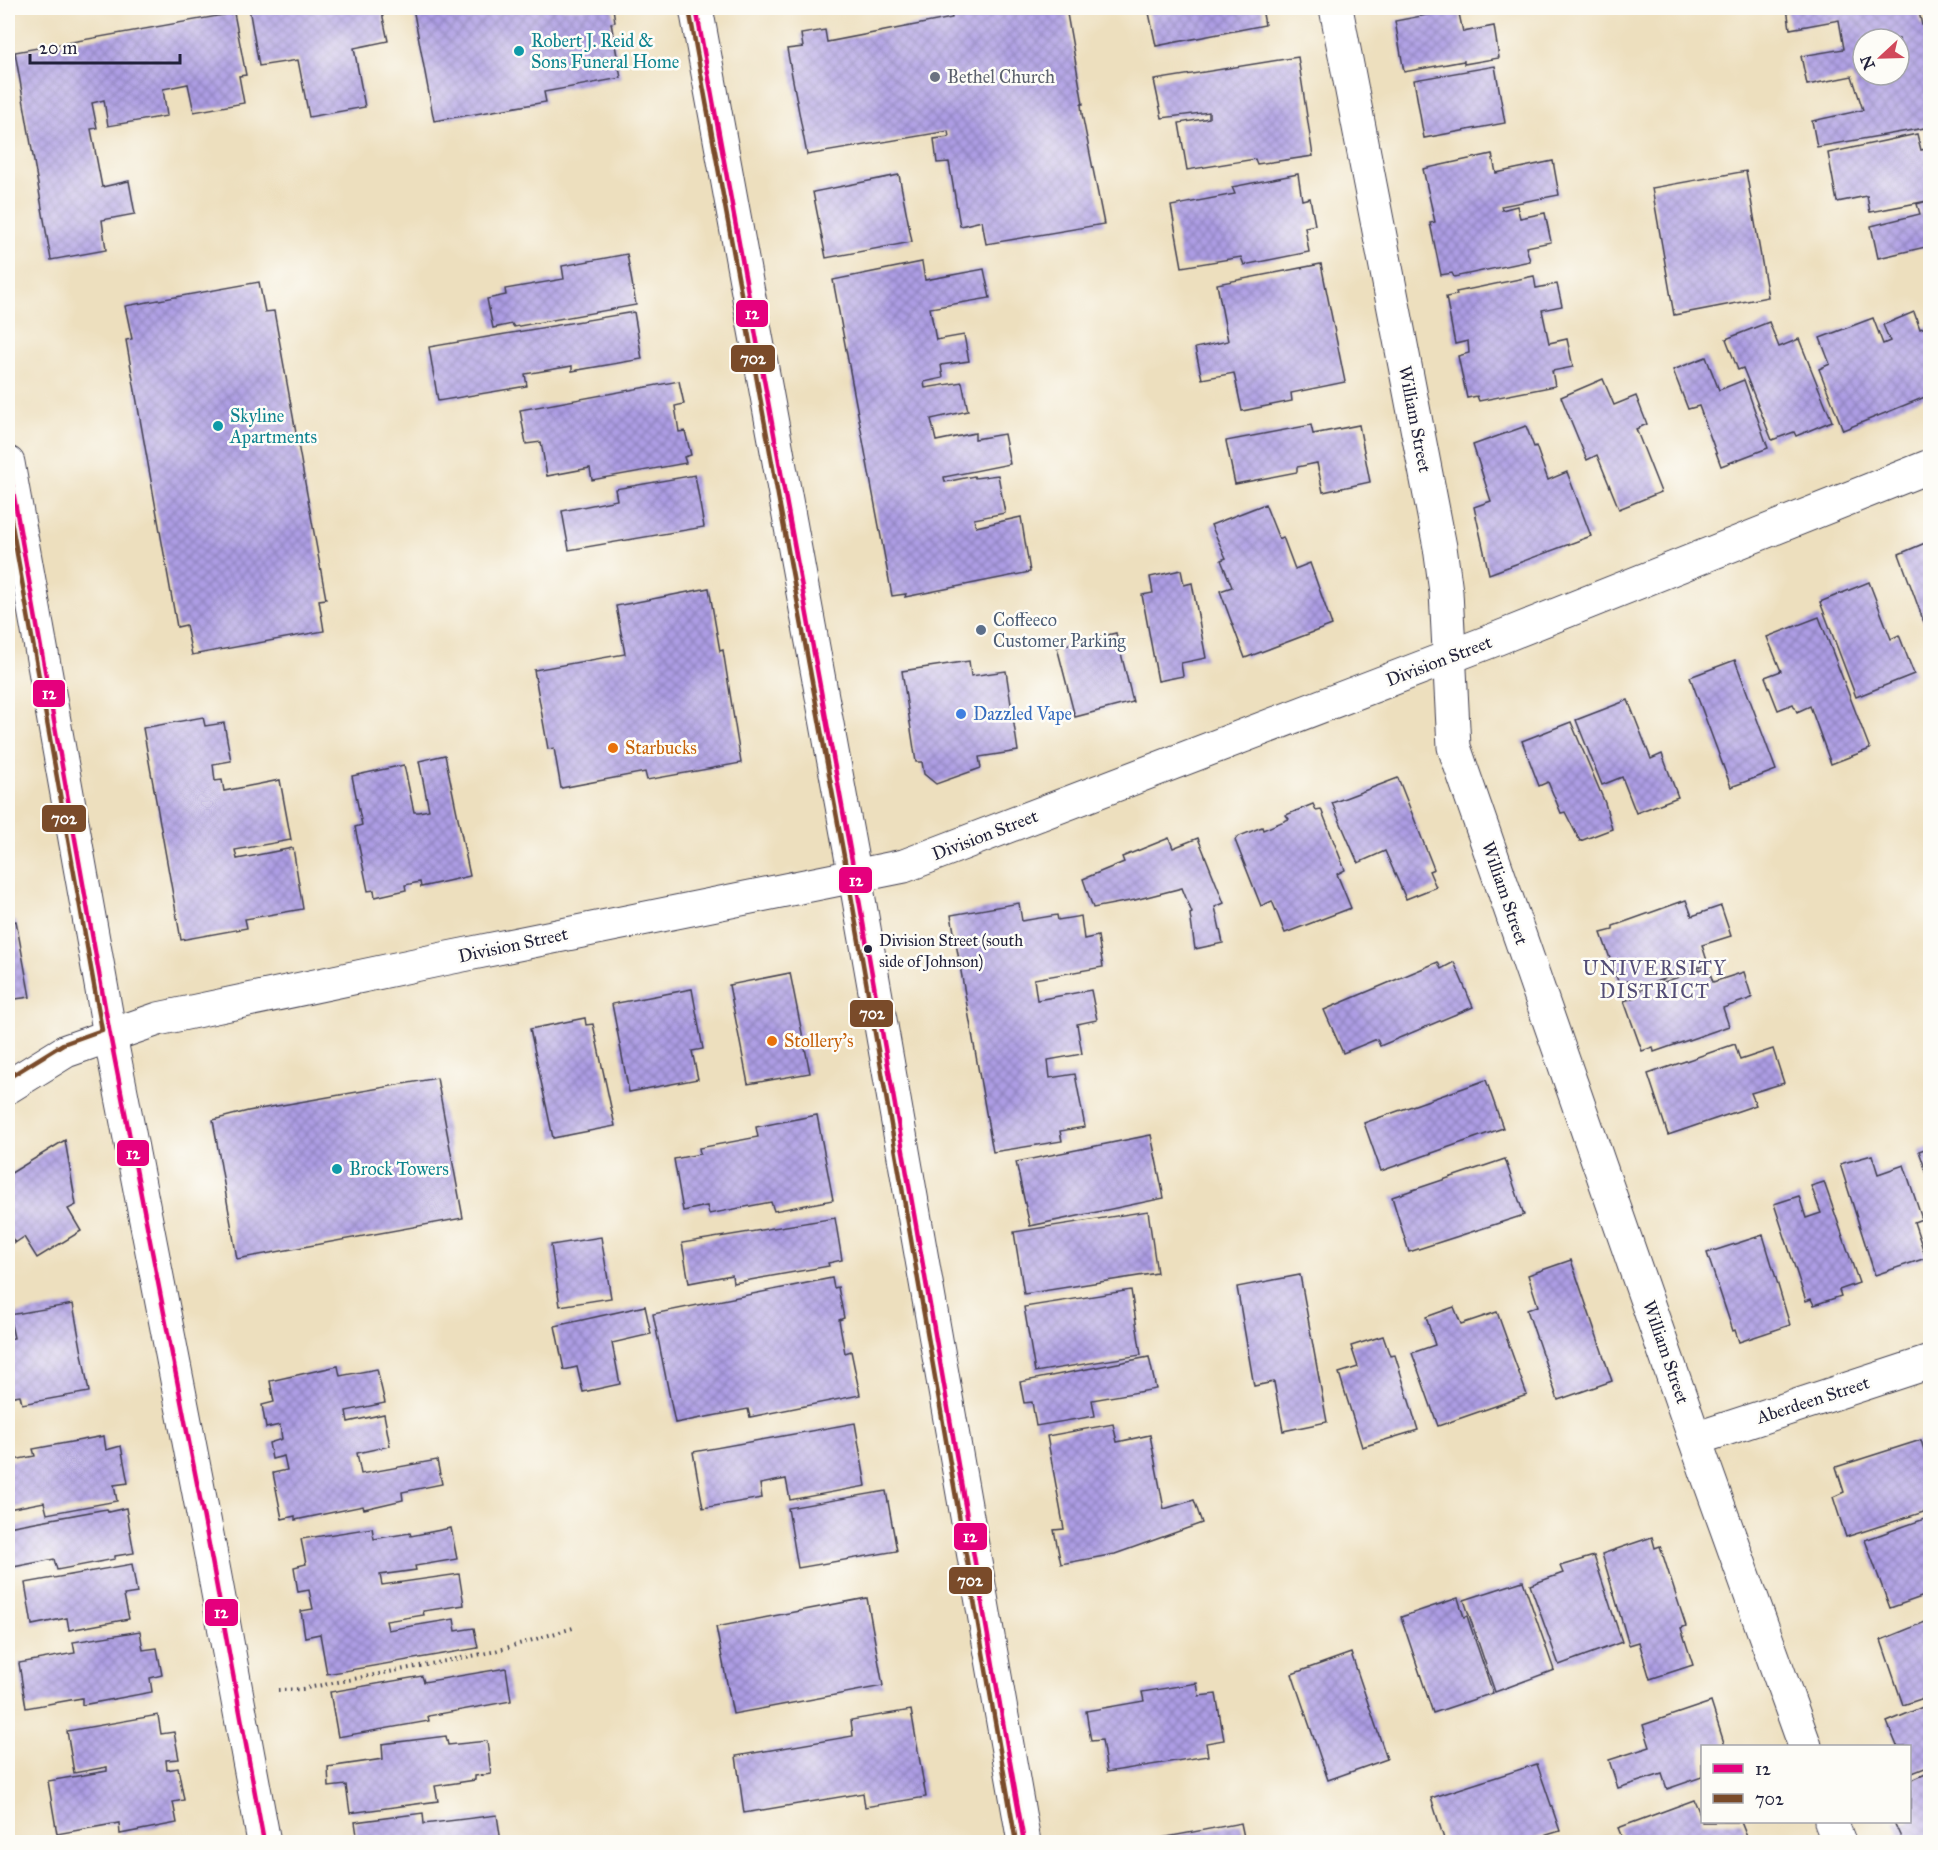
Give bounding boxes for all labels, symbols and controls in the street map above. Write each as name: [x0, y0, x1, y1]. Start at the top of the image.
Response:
scale bar: [30, 27, 180, 65]
north arrow: [1851, 27, 1911, 87]
place label: Robert J. Reid & Sons Funeral Home: [531, 30, 679, 73]
text: 20 m: [39, 37, 77, 59]
marker: Robert J. Reid & Sons Funeral Home: [512, 44, 526, 58]
text: N: [1856, 52, 1879, 72]
place label: Bethel Church: [947, 66, 1055, 88]
marker: Bethel Church: [928, 70, 942, 84]
line badge: 12: [735, 299, 769, 328]
text: 12: [745, 304, 760, 323]
line badge: 702: [730, 344, 776, 373]
text: 702: [740, 349, 767, 368]
street label: William Street: [1394, 364, 1436, 475]
place label: Skyline Apartments: [229, 405, 317, 448]
marker: Skyline Apartments: [211, 419, 225, 433]
place label: Coffeeco Customer Parking: [993, 609, 1126, 653]
marker: Coffeeco Customer Parking: [974, 623, 988, 637]
street label: Division Street: [1383, 631, 1496, 691]
line badge: 12: [32, 679, 66, 708]
text: 12: [42, 684, 57, 703]
place label: Dazzled Vape: [973, 703, 1072, 725]
marker: Dazzled Vape: [954, 707, 968, 721]
place label: Starbucks: [625, 737, 697, 759]
marker: Starbucks: [606, 741, 620, 755]
line badge: 702: [41, 804, 87, 833]
street label: Division Street: [929, 805, 1042, 865]
text: 702: [51, 809, 78, 828]
street label: William Street: [1477, 838, 1533, 948]
line badge: 12: [838, 866, 873, 894]
text: 12: [849, 871, 864, 890]
street label: Division Street: [456, 923, 570, 967]
place label: Division Street (south side of Johnson): [879, 931, 1023, 972]
marker: Division Street (south side of Johnson): [862, 943, 874, 955]
district label: UNIVERSITY DISTRICT: [1582, 956, 1728, 1003]
line badge: 702: [849, 999, 894, 1028]
text: 702: [859, 1004, 886, 1023]
place label: Stollery's: [784, 1030, 854, 1052]
marker: Stollery's: [765, 1034, 779, 1048]
line badge: 12: [116, 1139, 150, 1167]
text: 12: [126, 1144, 141, 1163]
place label: Brock Towers: [349, 1158, 449, 1180]
marker: Brock Towers: [330, 1162, 344, 1176]
street label: William Street: [1638, 1297, 1694, 1407]
street label: Aberdeen Street: [1753, 1371, 1873, 1429]
line badge: 12: [953, 1522, 988, 1551]
text: 12: [963, 1527, 978, 1546]
line badge: 702: [948, 1566, 993, 1595]
text: 702: [957, 1571, 984, 1590]
line badge: 12: [204, 1598, 239, 1627]
text: 12: [214, 1603, 229, 1622]
legend: [1701, 1745, 1911, 1823]
text: 12: [1755, 1758, 1771, 1780]
text: 702: [1755, 1788, 1784, 1810]

